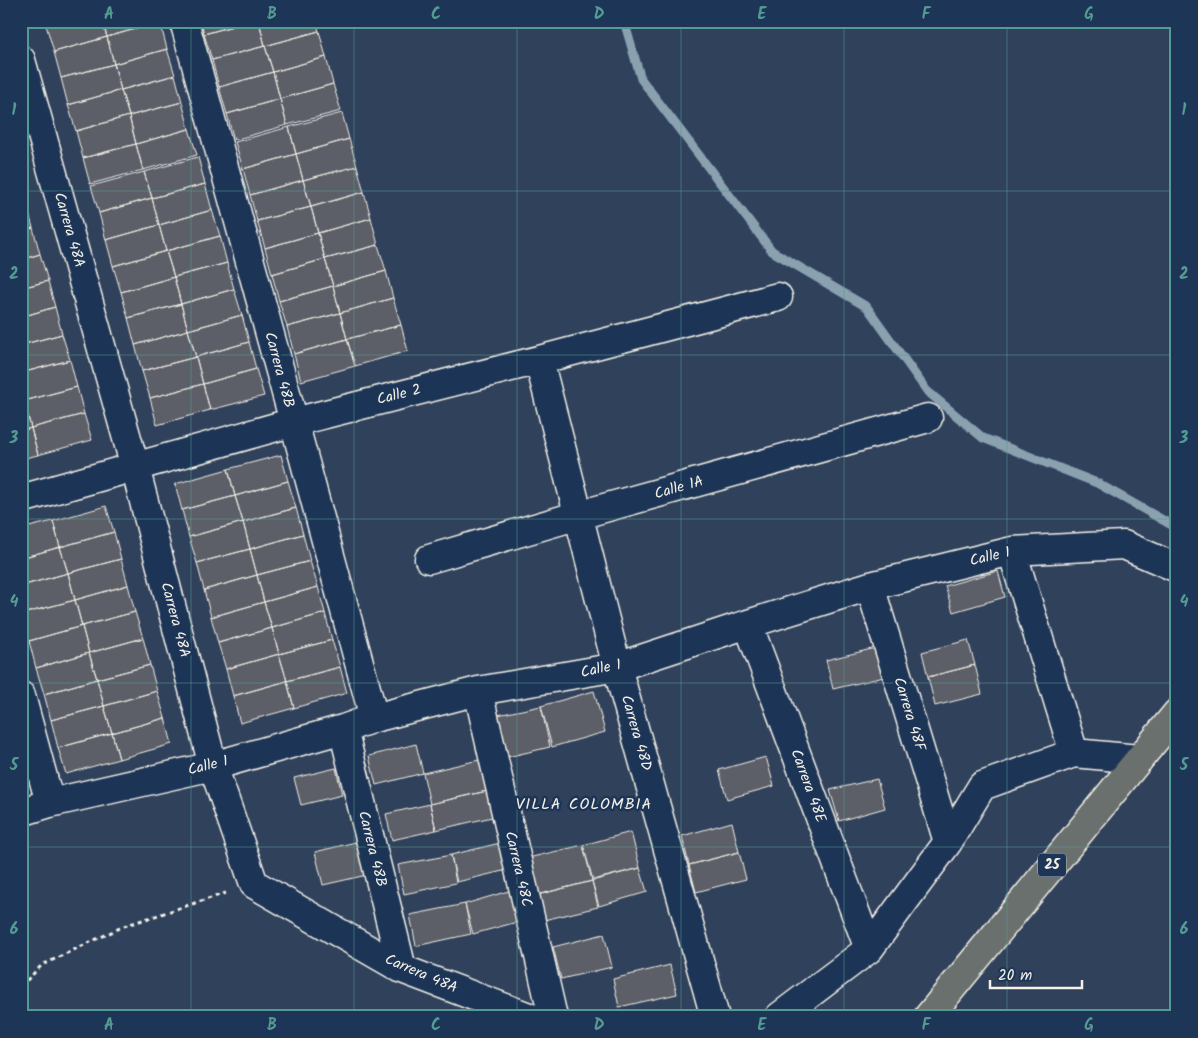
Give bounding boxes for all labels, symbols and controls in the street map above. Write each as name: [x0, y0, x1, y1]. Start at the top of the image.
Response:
text: A: [104, 2, 114, 27]
text: B: [267, 2, 277, 27]
text: C: [431, 2, 441, 27]
text: D: [594, 2, 605, 27]
text: E: [758, 2, 768, 27]
text: F: [922, 2, 932, 27]
text: G: [1084, 2, 1094, 27]
text: 1: [12, 98, 17, 123]
text: 1: [1182, 98, 1187, 123]
street label: Carrera 48A: [47, 190, 91, 270]
text: 2: [9, 262, 19, 287]
text: 2: [1179, 262, 1189, 287]
street label: Carrera 48B: [257, 329, 301, 411]
street label: Calle 2: [374, 378, 424, 412]
text: 3: [9, 426, 19, 451]
text: 3: [1179, 426, 1189, 451]
street label: Calle 1A: [652, 470, 706, 506]
street label: Calle 1: [967, 541, 1013, 573]
street label: Carrera 48A: [153, 580, 197, 660]
text: 4: [10, 590, 19, 615]
text: 4: [1180, 590, 1189, 615]
street label: Calle 1: [579, 653, 624, 685]
street label: Carrera 48F: [886, 674, 932, 755]
street label: Carrera 48D: [614, 692, 658, 774]
street label: Carrera 48E: [784, 746, 833, 827]
street label: Calle 1: [185, 749, 231, 783]
text: 5: [9, 753, 20, 778]
text: 5: [1179, 753, 1190, 778]
district label: VILLA COLOMBIA: [516, 792, 652, 817]
street label: Carrera 48B: [351, 808, 393, 890]
street label: Carrera 48C: [498, 829, 538, 909]
road number: 25: [1038, 854, 1066, 876]
text: 6: [10, 917, 19, 942]
text: 6: [1180, 917, 1189, 942]
street label: Carrera 48A: [381, 948, 461, 1000]
scale bar: [990, 958, 1083, 990]
text: 20 m: [998, 964, 1032, 988]
text: A: [104, 1013, 114, 1038]
text: B: [267, 1013, 277, 1038]
text: C: [431, 1013, 441, 1038]
text: D: [594, 1013, 605, 1038]
text: E: [758, 1013, 768, 1038]
text: F: [922, 1013, 932, 1038]
text: G: [1084, 1013, 1094, 1038]

